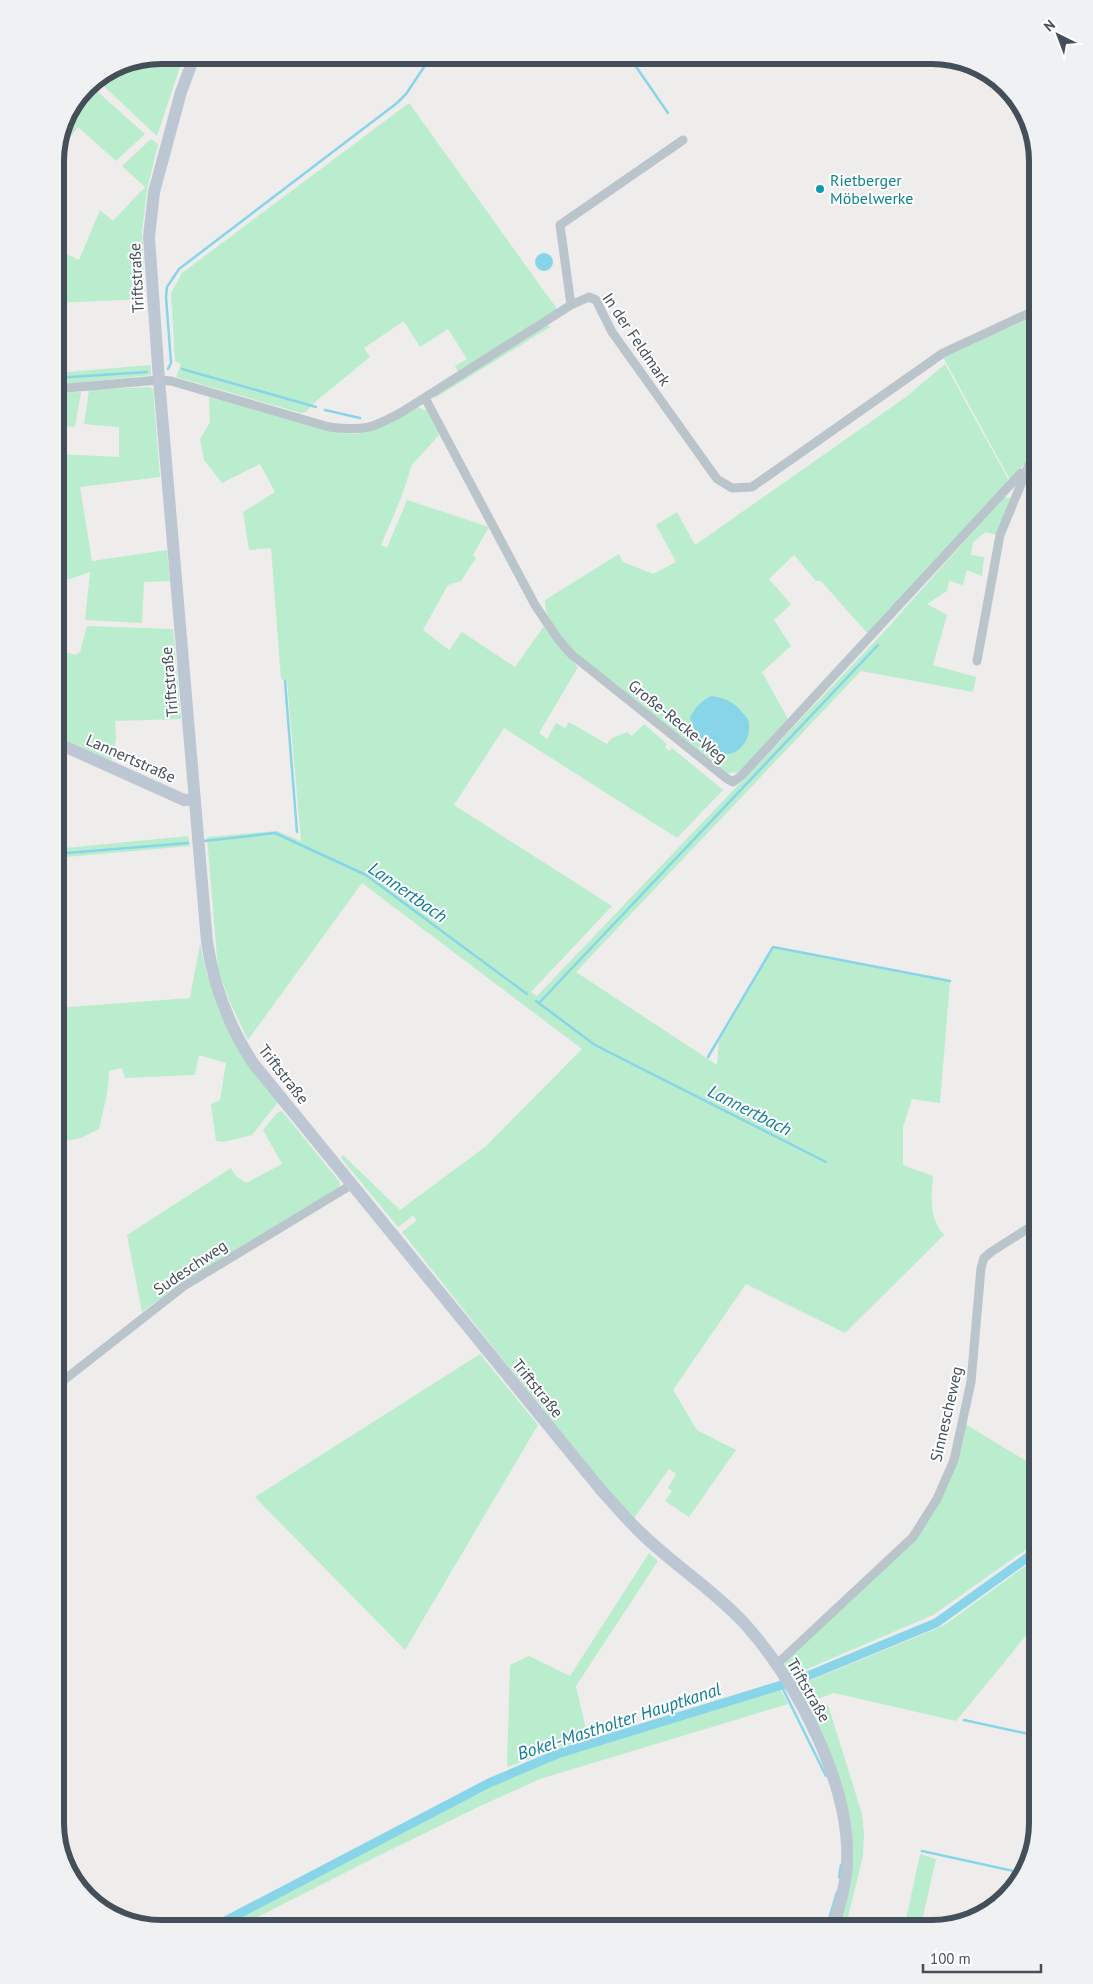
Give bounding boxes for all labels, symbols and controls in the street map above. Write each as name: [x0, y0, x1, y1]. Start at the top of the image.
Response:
north arrow: [1033, 10, 1083, 60]
text: N: [1040, 16, 1059, 35]
place label: Rietberger Möbelwerke: [830, 170, 913, 208]
marker: Rietberger Möbelwerke: [814, 183, 826, 195]
street label: Triftstraße: [124, 242, 148, 314]
street label: In der Feldmark: [599, 289, 676, 390]
street label: Triftstraße: [156, 646, 182, 718]
street label: Große-Recke-Weg: [624, 675, 732, 767]
street label: Lannertstraße: [83, 729, 179, 787]
water label: Lannertbach: [364, 857, 452, 927]
street label: Triftstraße: [254, 1040, 314, 1108]
water label: Lannertbach: [704, 1079, 796, 1141]
street label: Sudeschweg: [149, 1235, 231, 1299]
street label: Triftstraße: [508, 1354, 568, 1422]
street label: Sinnescheweg: [925, 1364, 967, 1464]
street label: Triftstraße: [783, 1655, 835, 1725]
water label: Bokel-Mastholter Hauptkanal: [514, 1677, 724, 1765]
scale bar: [923, 1942, 1040, 1974]
text: 100 m: [930, 1949, 971, 1968]

